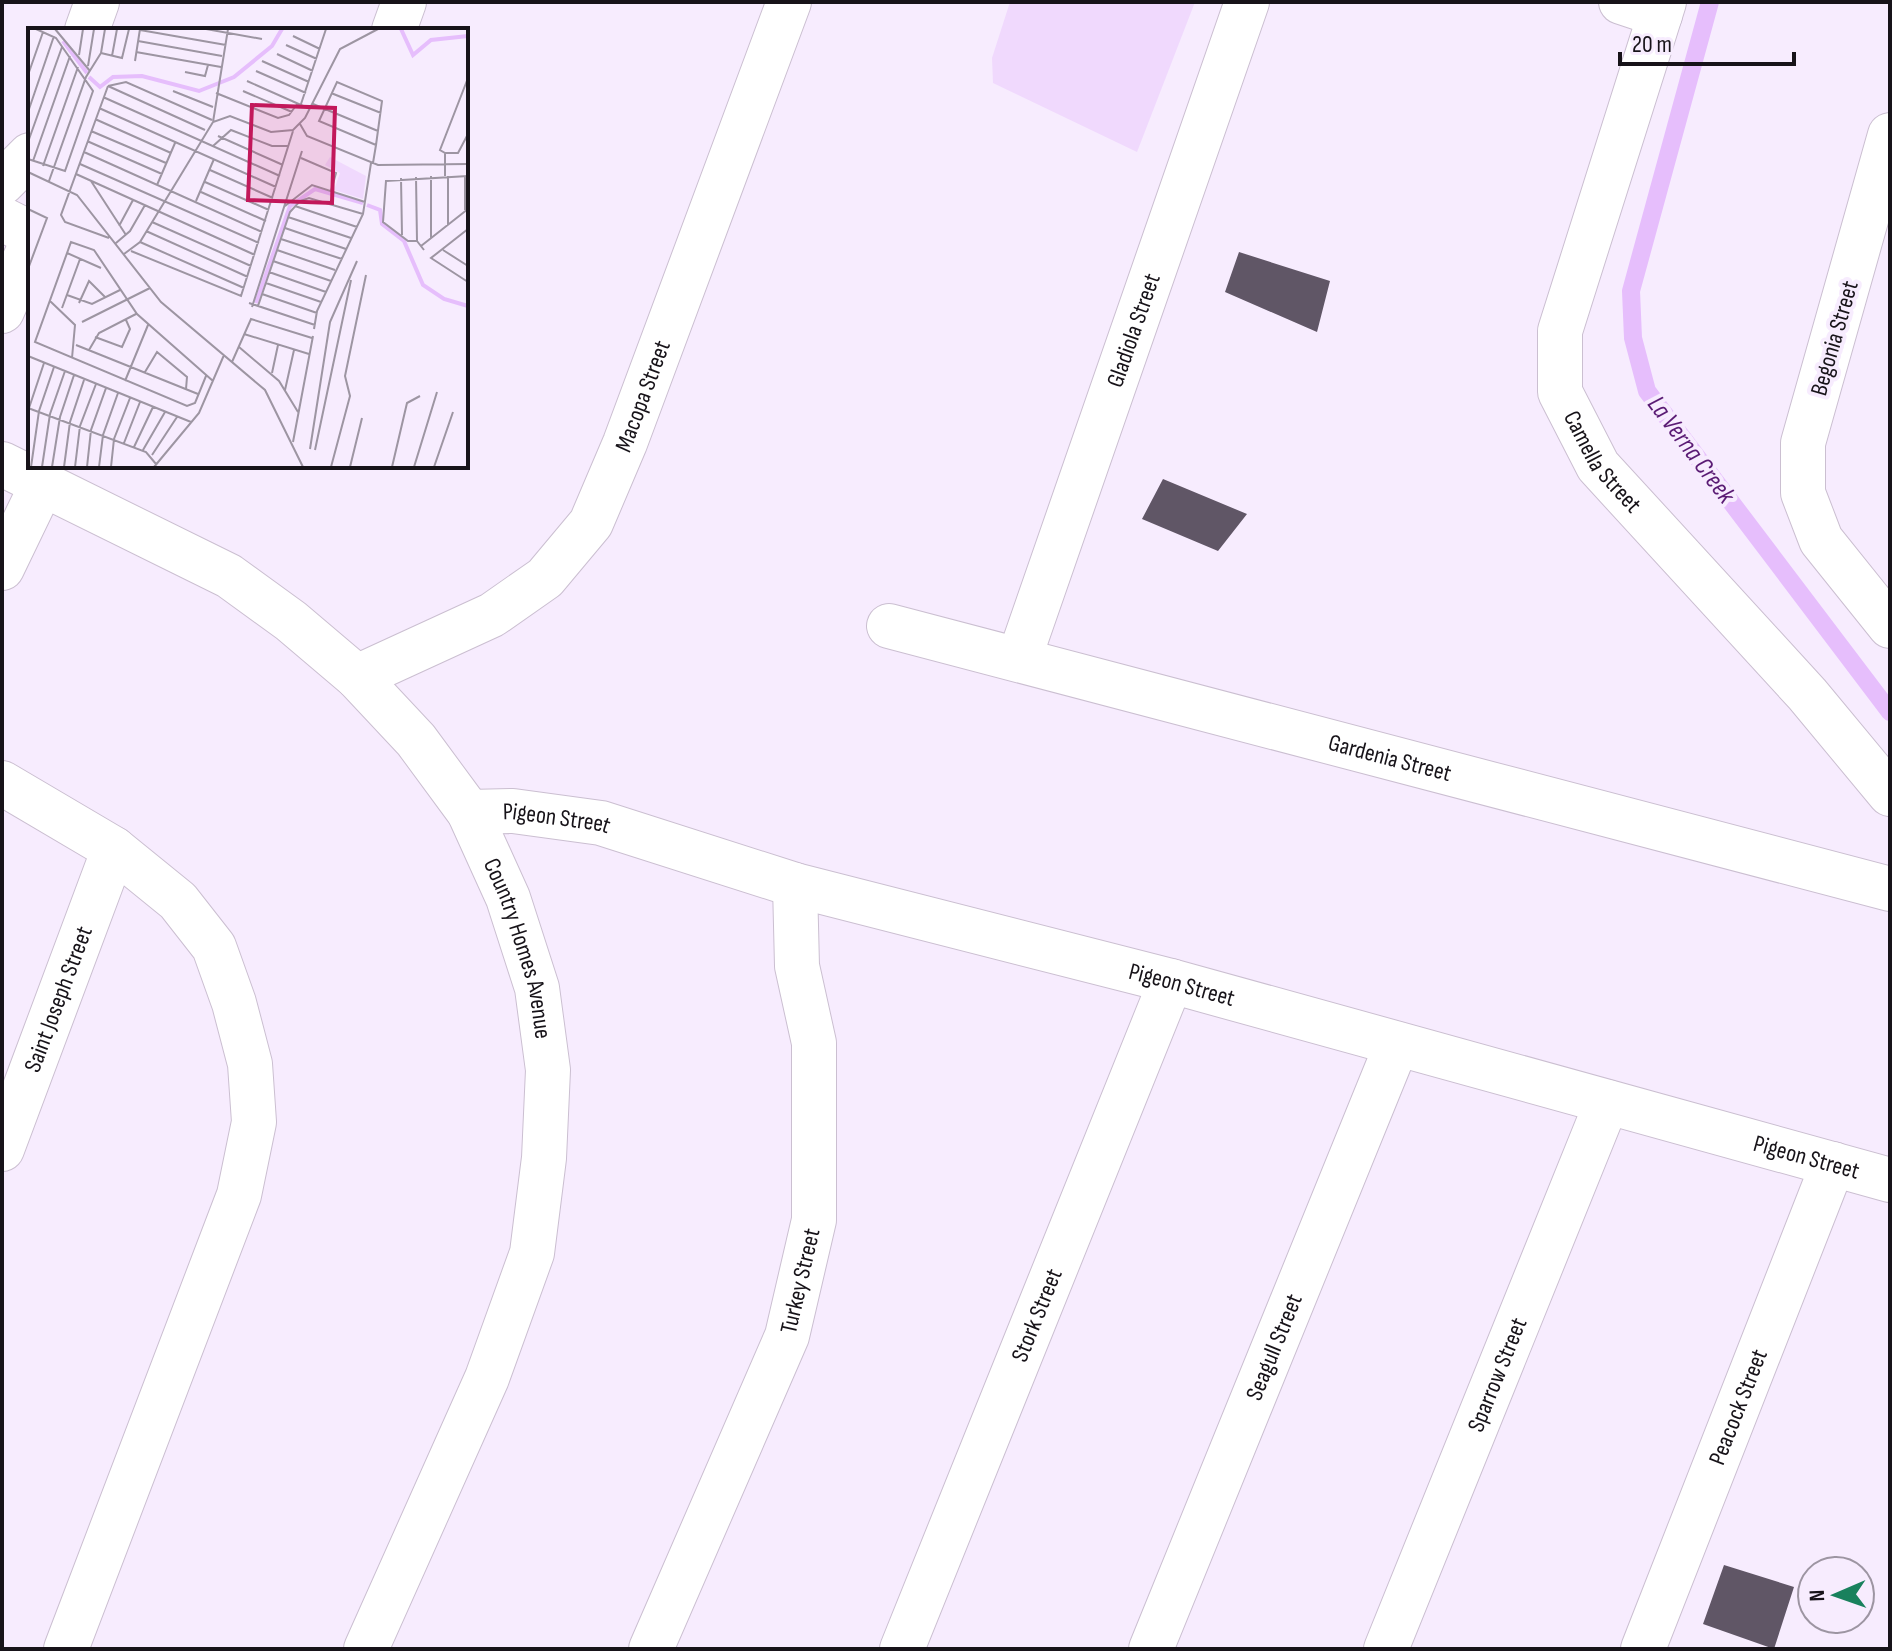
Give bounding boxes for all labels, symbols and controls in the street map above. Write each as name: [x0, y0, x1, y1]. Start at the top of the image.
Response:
scale bar: [1620, 16, 1794, 66]
inset map: [28, 28, 468, 468]
text: 20 m: [1632, 30, 1672, 59]
street label: Gladiola Street: [1100, 270, 1167, 391]
street label: Begonia Street: [1804, 277, 1865, 399]
street label: Macopa Street: [609, 336, 677, 456]
water label: La Verna Creek: [1640, 390, 1742, 511]
street label: Camella Street: [1557, 406, 1647, 519]
street label: Gardenia Street: [1325, 728, 1454, 788]
street label: Pigeon Street: [502, 797, 614, 840]
street label: Country Homes Avenue: [477, 854, 558, 1040]
street label: Saint Joseph Street: [18, 922, 99, 1076]
street label: Pigeon Street: [1126, 957, 1238, 1013]
street label: Pigeon Street: [1750, 1129, 1863, 1186]
street label: Turkey Street: [774, 1225, 827, 1336]
street label: Stork Street: [1005, 1264, 1069, 1366]
street label: Seagull Street: [1240, 1290, 1309, 1405]
street label: Sparrow Street: [1461, 1313, 1533, 1436]
street label: Peacock Street: [1703, 1345, 1774, 1469]
north arrow: [1796, 1555, 1876, 1635]
text: N: [1804, 1589, 1831, 1602]

